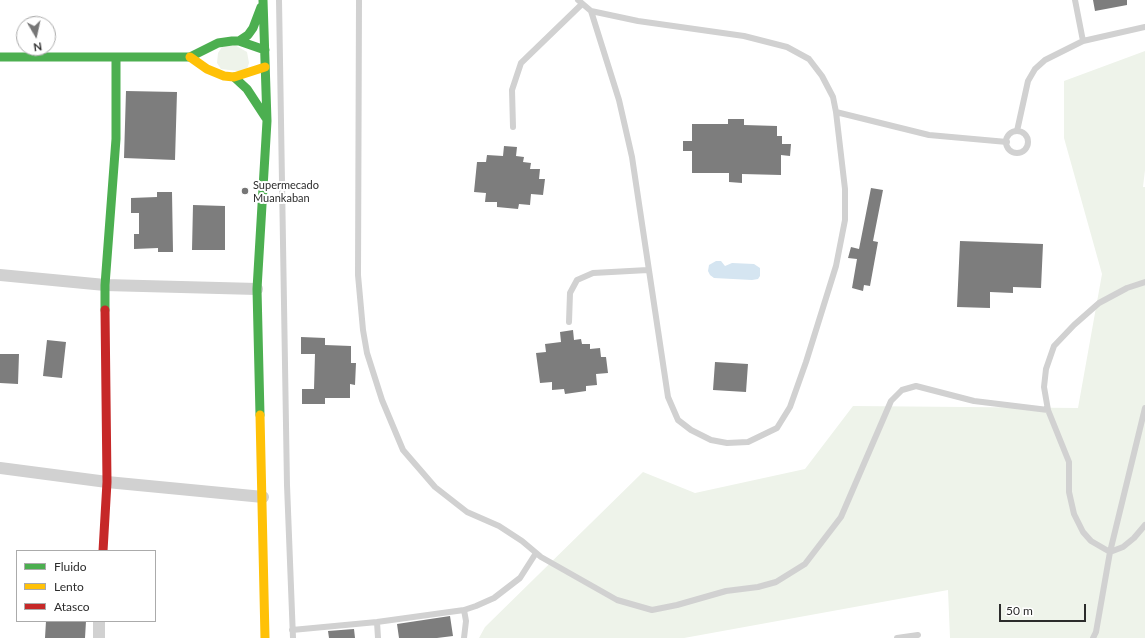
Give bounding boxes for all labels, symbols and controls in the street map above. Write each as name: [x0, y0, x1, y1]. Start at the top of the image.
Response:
north arrow: [16, 16, 56, 56]
text: N: [33, 40, 43, 54]
place label: Supermecado Muankaban: [253, 178, 319, 204]
marker: Supermecado Muankaban: [240, 186, 250, 196]
legend: [16, 550, 156, 622]
text: Fluido: [54, 559, 87, 574]
text: Lento: [54, 579, 84, 594]
scale bar: [1001, 596, 1088, 622]
text: Atasco: [54, 599, 90, 614]
text: 50 m: [1006, 603, 1033, 618]

